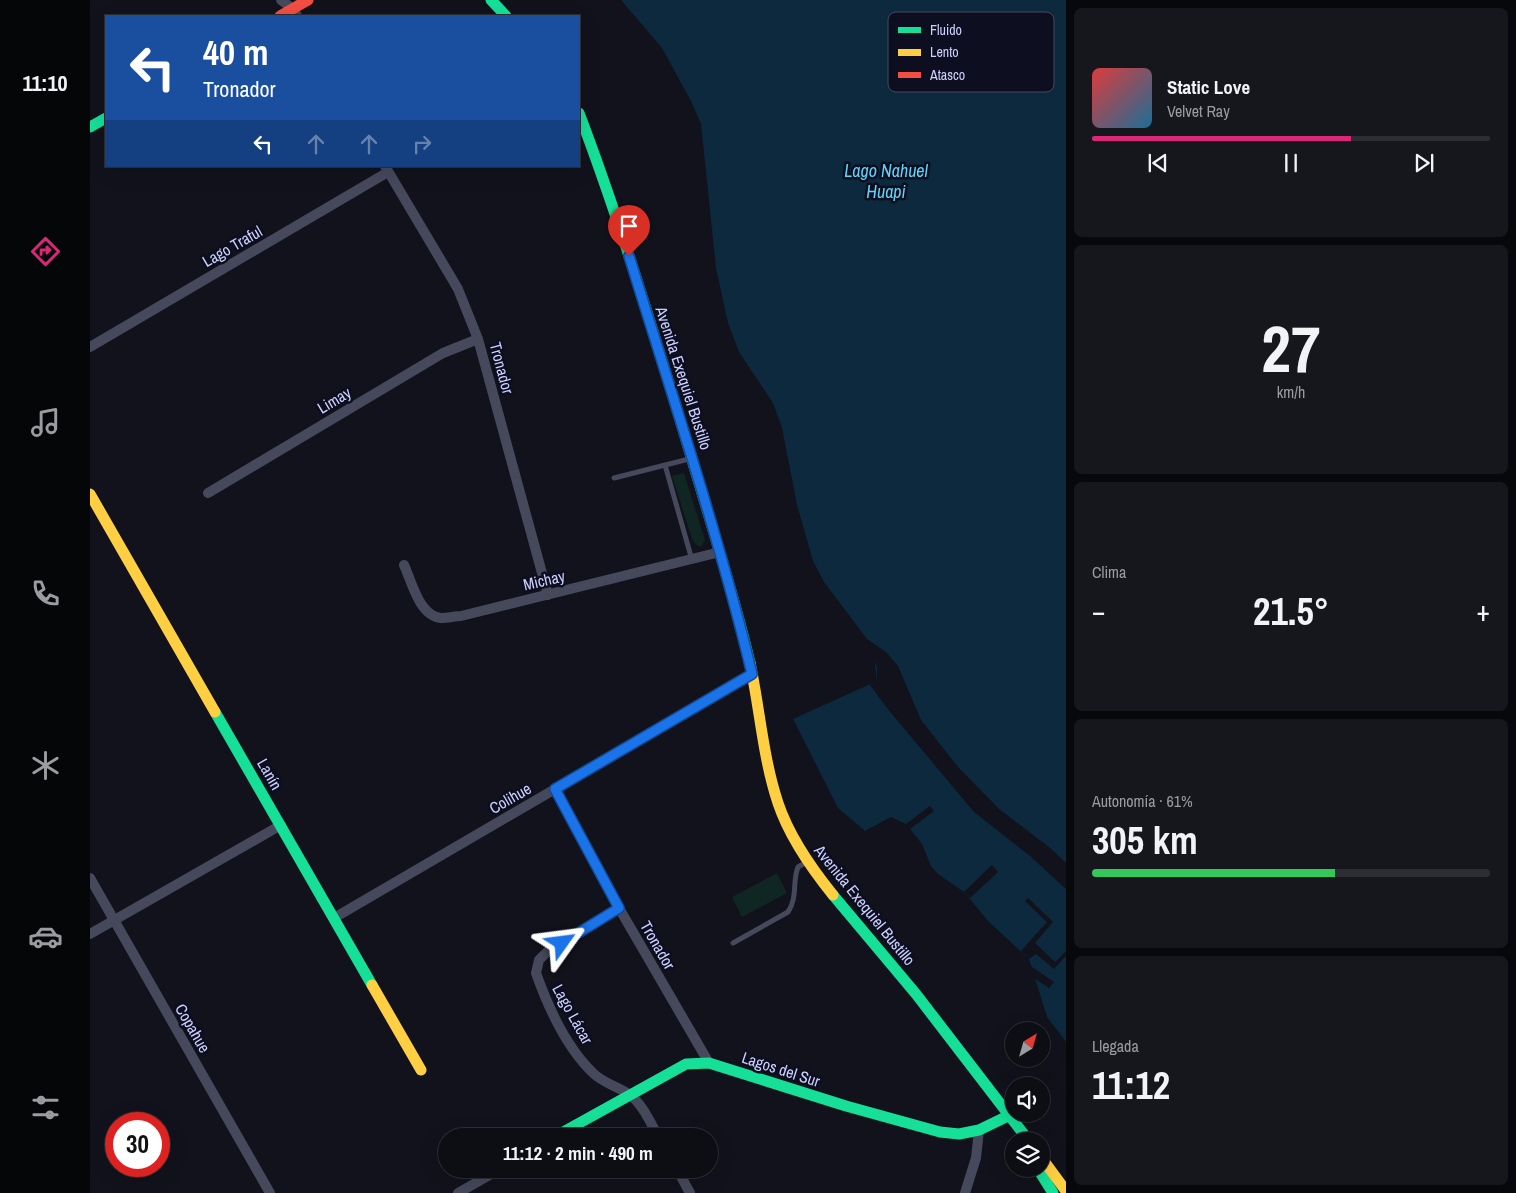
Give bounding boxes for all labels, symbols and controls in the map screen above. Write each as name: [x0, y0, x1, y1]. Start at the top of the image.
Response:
legend: [888, 12, 1054, 92]
text: Fluido: [930, 21, 962, 39]
text: 40 m: [203, 29, 268, 76]
icon: left: [120, 35, 185, 100]
text: Lento: [930, 43, 959, 61]
text: Atasco: [929, 66, 965, 84]
text: 11:10: [22, 68, 68, 98]
text: Tronador: [203, 74, 276, 104]
text: Static Love: [1167, 74, 1250, 100]
text: Velvet Ray: [1167, 100, 1230, 122]
icon: left: [249, 130, 277, 158]
icon: ahead: [302, 130, 330, 158]
icon: ahead: [355, 130, 383, 158]
icon: right: [408, 130, 436, 158]
icon: previous: [1144, 149, 1172, 177]
icon: pause: [1277, 149, 1305, 177]
icon: next: [1410, 149, 1438, 177]
water label: Lago Nahuel Huapi: [844, 158, 929, 204]
pin: [608, 205, 650, 256]
icon: arrive: [615, 212, 643, 240]
street label: Lago Traful: [198, 220, 266, 272]
icon: directions: [28, 234, 63, 269]
street label: Avenida Exequiel Bustillo: [650, 303, 718, 452]
text: 27: [1261, 305, 1321, 392]
street label: Tronador: [485, 340, 520, 397]
street label: Limay: [313, 381, 355, 419]
text: km/h: [1277, 381, 1305, 403]
icon: music: [28, 405, 63, 440]
text: Clima: [1092, 561, 1126, 583]
street label: Michay: [521, 564, 568, 595]
icon: phone: [28, 576, 63, 611]
text: 21.5°: [1253, 586, 1329, 637]
text: −: [1092, 592, 1105, 630]
text: +: [1477, 592, 1490, 630]
icon: climate: [28, 748, 63, 783]
street label: Lanín: [252, 754, 288, 794]
street label: Colihue: [485, 777, 535, 819]
text: Autonomía · 61%: [1092, 790, 1193, 812]
text: 305 km: [1092, 815, 1198, 866]
street label: Avenida Exequiel Bustillo: [809, 839, 921, 970]
position arrow: [535, 916, 587, 968]
street label: Tronador: [635, 917, 681, 974]
icon: car: [28, 919, 63, 954]
street label: Lago Lácar: [547, 980, 599, 1049]
street label: Copahue: [170, 999, 216, 1057]
north arrow: [1005, 1022, 1050, 1068]
map controls: [1005, 1022, 1050, 1177]
text: Llegada: [1092, 1035, 1139, 1057]
street label: Lagos del Sur: [739, 1046, 823, 1092]
text: 11:12: [1092, 1060, 1170, 1111]
button: sound: [1005, 1077, 1050, 1122]
icon: filters: [28, 1090, 63, 1125]
speed limit sign: 30: [105, 1112, 170, 1177]
button: layers: [1005, 1132, 1050, 1177]
text: 11:12 · 2 min · 490 m: [503, 1140, 653, 1166]

